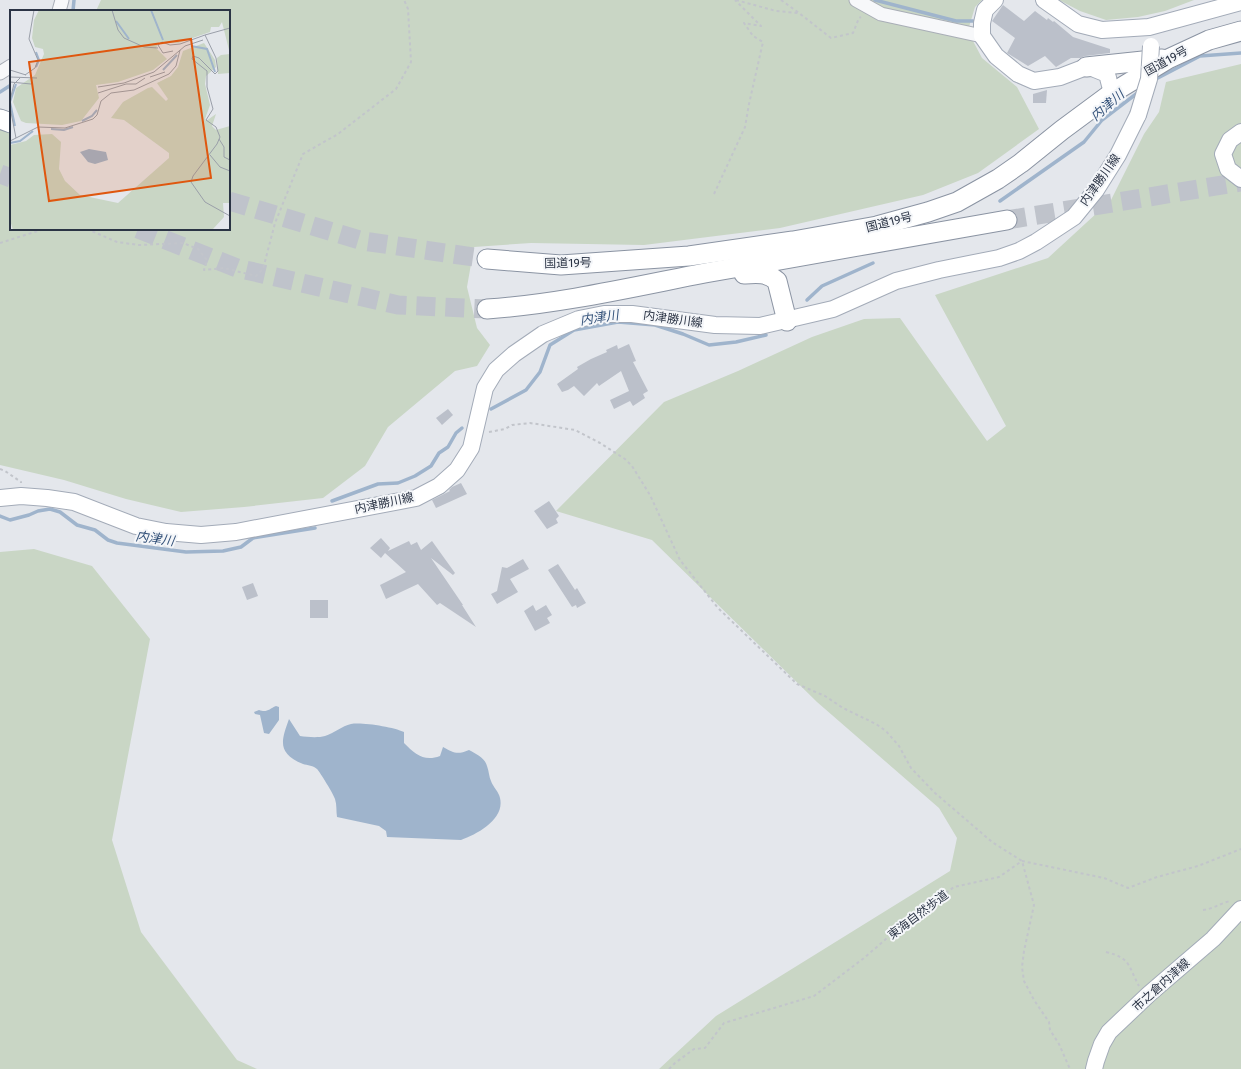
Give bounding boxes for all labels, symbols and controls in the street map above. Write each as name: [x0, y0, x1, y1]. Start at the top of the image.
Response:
inset map: [10, 10, 230, 230]
street label: 国道19号: [1142, 43, 1190, 79]
water label: 内津川: [1088, 86, 1128, 124]
street label: 内津勝川線: [1077, 151, 1123, 209]
street label: 国道19号: [864, 209, 914, 235]
street label: 国道19号: [544, 256, 592, 270]
water label: 内津川: [579, 307, 621, 328]
street label: 内津勝川線: [642, 308, 704, 330]
street label: 内津勝川線: [353, 490, 415, 516]
water label: 内津川: [135, 528, 177, 549]
street label: 東海自然歩道: [885, 888, 951, 942]
street label: 市之倉内津線: [1130, 956, 1192, 1014]

